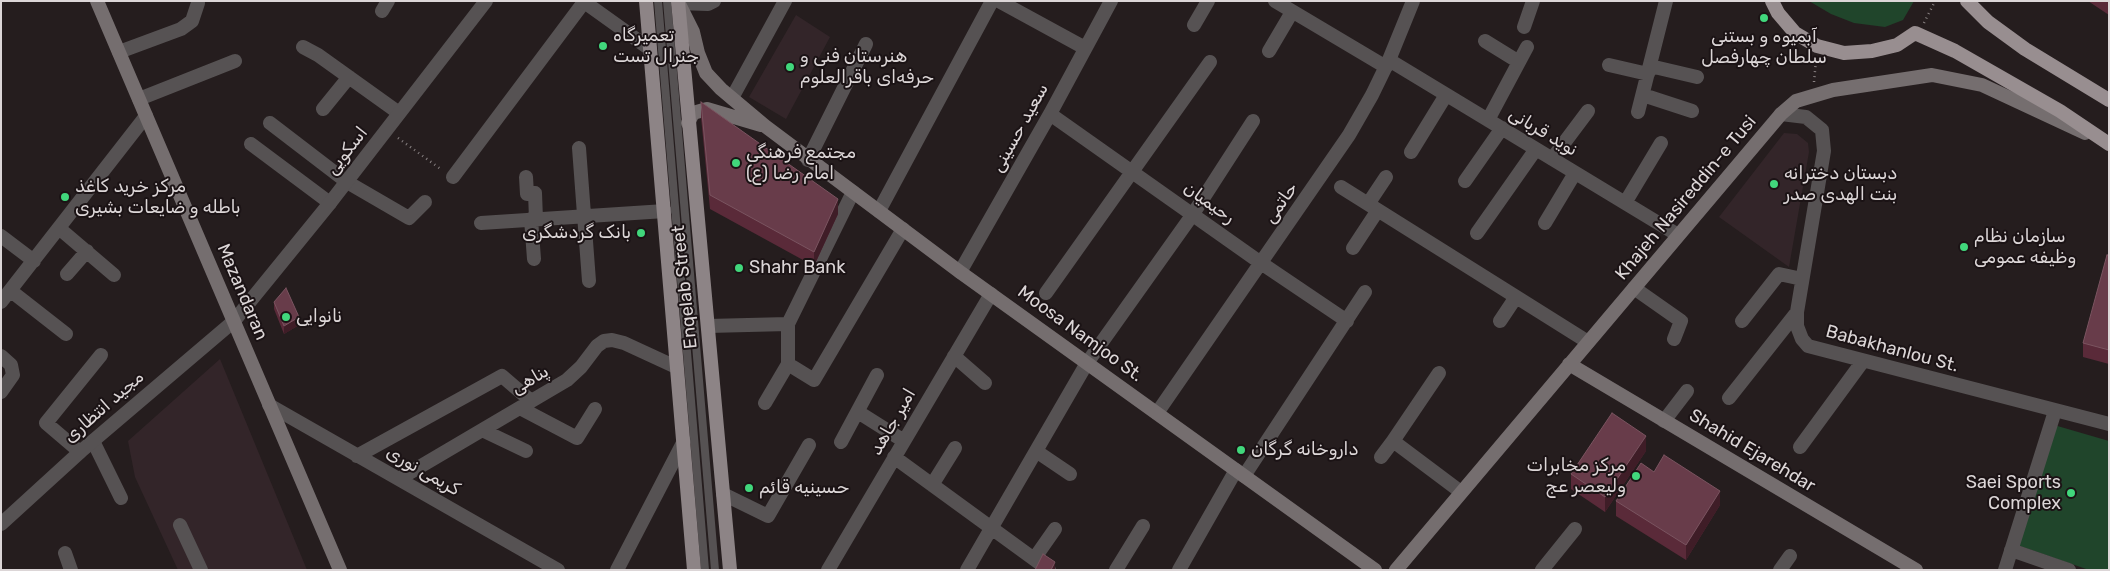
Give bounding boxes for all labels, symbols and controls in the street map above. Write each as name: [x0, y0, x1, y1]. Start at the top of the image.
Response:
marker: آبمیوه و بستنی سلطان چهارفصل: [1758, 12, 1770, 24]
place label: تعمیرگاه جنرال تست: [613, 25, 699, 68]
place label: آبمیوه و بستنی سلطان چهارفصل: [1701, 26, 1827, 68]
marker: تعمیرگاه جنرال تست: [597, 40, 609, 52]
place label: هنرستان فنی و حرفه‌ای باقرالعلوم: [800, 46, 934, 88]
marker: هنرستان فنی و حرفه‌ای باقرالعلوم: [784, 61, 796, 73]
street label: سعید حسینی: [987, 80, 1053, 176]
street label: نوید قربانی: [1505, 103, 1581, 161]
street label: Khajeh Nasireddin-e Tusi: [1611, 111, 1761, 285]
street label: اسکویی: [321, 122, 373, 180]
place label: مجتمع فرهنگی امام رضا (ع): [746, 142, 856, 184]
marker: مجتمع فرهنگی امام رضا (ع): [730, 157, 742, 169]
place label: دبستان دخترانه بنت الهدی صدر: [1784, 163, 1897, 205]
place label: مرکز خرید کاغذ باطله و ضایعات بشیری: [75, 176, 241, 218]
street label: رحیمیان: [1179, 177, 1239, 229]
street label: حاتمی: [1259, 178, 1303, 228]
marker: دبستان دخترانه بنت الهدی صدر: [1768, 178, 1780, 190]
marker: مرکز خرید کاغذ باطله و ضایعات بشیری: [59, 191, 71, 203]
place label: بانک گردشگری: [522, 222, 631, 244]
street label: Enqelab Street: [668, 224, 702, 350]
place label: سازمان نظام وظیفه عمومی: [1974, 226, 2076, 268]
marker: بانک گردشگری: [635, 227, 647, 239]
street label: Mazandaran: [212, 241, 272, 343]
marker: سازمان نظام وظیفه عمومی: [1958, 241, 1970, 253]
place label: Shahr Bank: [749, 257, 845, 279]
marker: Shahr Bank: [733, 262, 745, 274]
street label: Moosa Namjoo St.: [1013, 281, 1147, 387]
place label: نانوایی: [296, 306, 342, 328]
marker: نانوایی: [280, 311, 292, 323]
street label: Babakhanlou St.: [1823, 321, 1961, 377]
street label: پناهی: [507, 361, 553, 399]
street label: مجید انتظاری: [60, 366, 148, 448]
street label: امیر جاهد: [865, 385, 921, 459]
street label: Shahid Ejarehdar: [1685, 405, 1819, 497]
place label: داروخانه گرگان: [1251, 439, 1358, 461]
street label: کریمی نوری: [382, 441, 464, 501]
marker: داروخانه گرگان: [1235, 444, 1247, 456]
place label: مرکز مخابرات ولیعصر عج: [1527, 455, 1626, 498]
marker: مرکز مخابرات ولیعصر عج: [1630, 470, 1642, 482]
place label: Saei Sports Complex: [1966, 472, 2061, 514]
place label: حسینیه قائم: [759, 477, 849, 499]
marker: حسینیه قائم: [743, 482, 755, 494]
marker: Saei Sports Complex: [2065, 487, 2077, 499]

